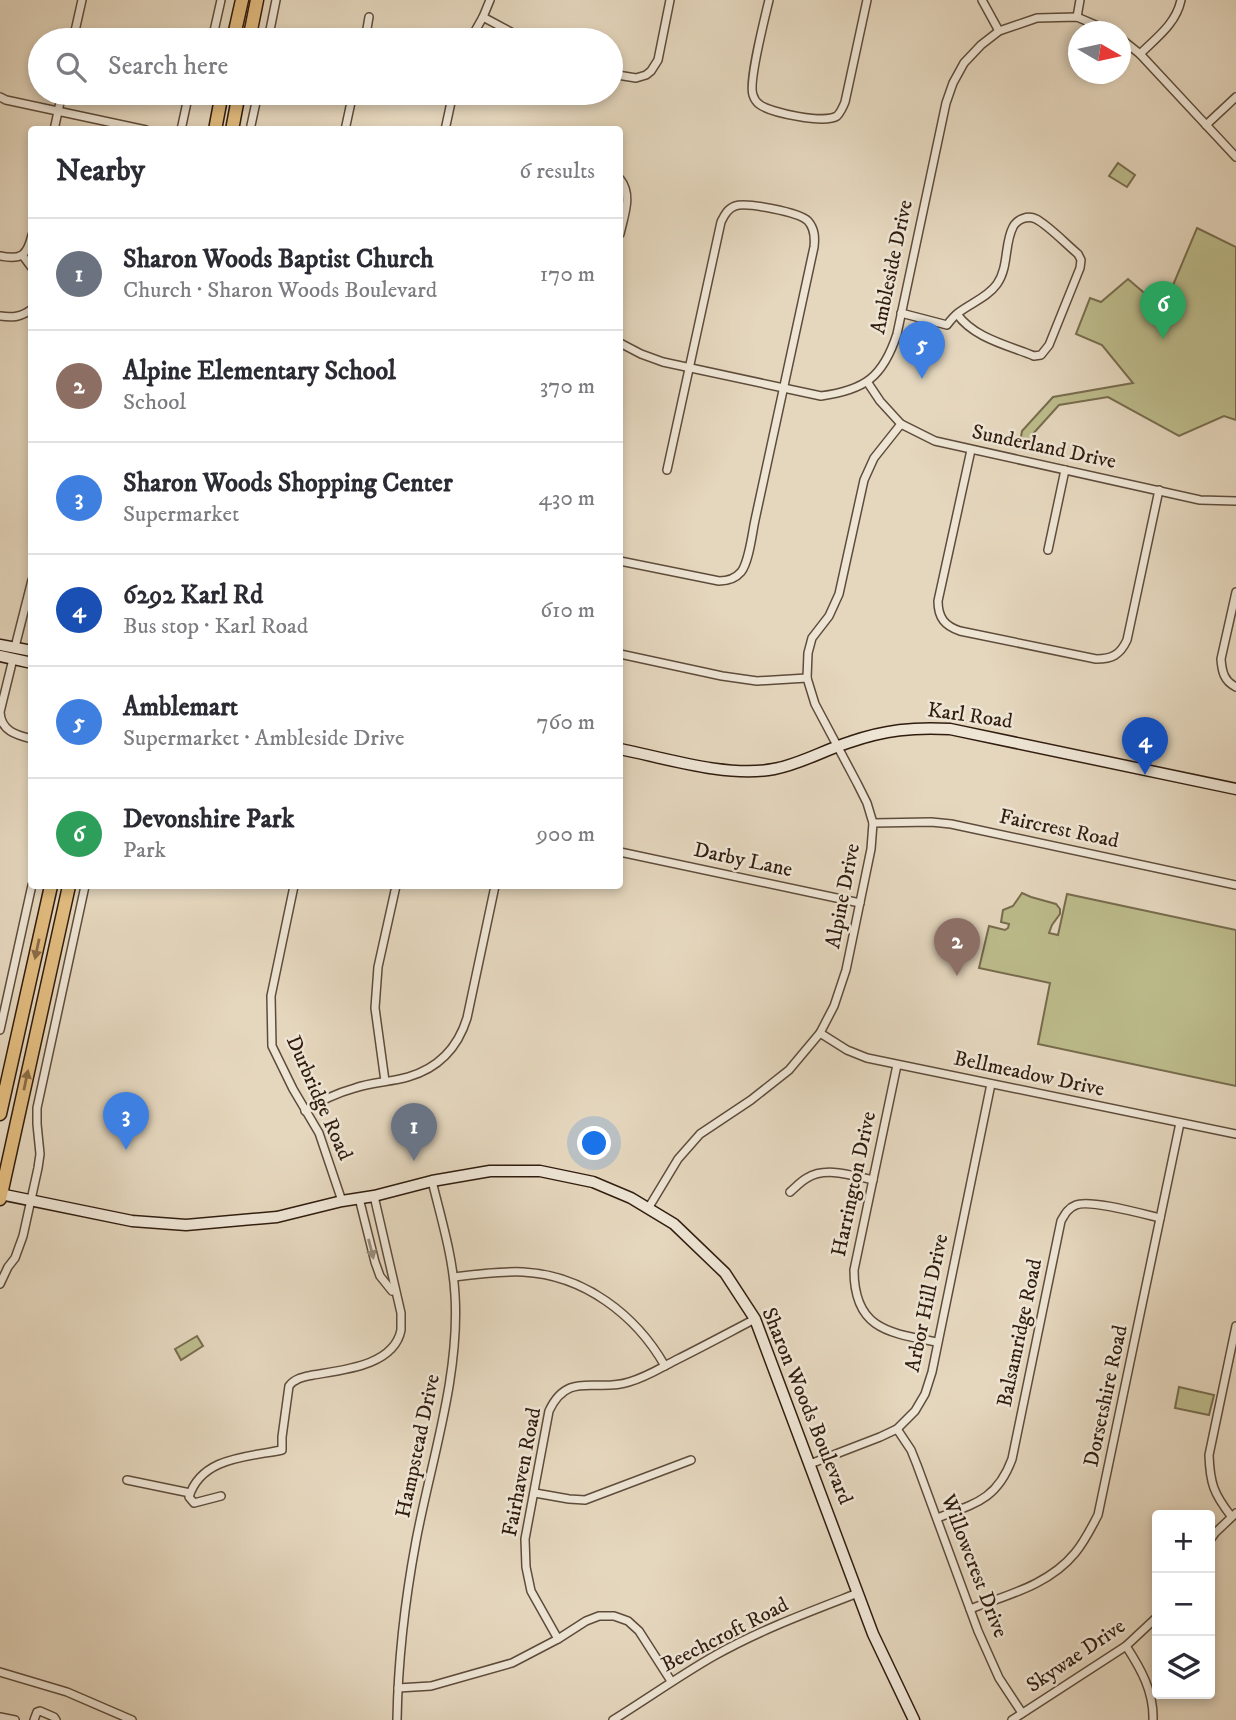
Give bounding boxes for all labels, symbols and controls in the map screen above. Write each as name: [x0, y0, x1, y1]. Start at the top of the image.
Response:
north arrow: [1068, 21, 1131, 84]
search box: [28, 28, 623, 105]
icon: search: [52, 48, 90, 86]
text: Search here: [108, 50, 228, 83]
text: Nearby: [56, 153, 145, 190]
text: 6 results: [519, 157, 595, 186]
street label: Ambleside Drive: [865, 197, 919, 337]
text: Sharon Woods Baptist Church: [123, 243, 434, 276]
text: 1: [75, 260, 83, 289]
text: 170 m: [540, 260, 595, 289]
text: Church · Sharon Woods Boulevard: [123, 276, 437, 305]
pin: 6: [1140, 281, 1186, 339]
pin: 5: [899, 321, 945, 379]
text: Alpine Elementary School: [123, 355, 396, 388]
text: 2: [73, 372, 85, 401]
text: 370 m: [540, 372, 595, 401]
text: School: [123, 388, 186, 417]
street label: Sunderland Drive: [969, 419, 1119, 475]
text: Sharon Woods Shopping Center: [123, 467, 453, 500]
text: 3: [75, 484, 83, 513]
text: 430 m: [539, 484, 595, 513]
text: Supermarket: [123, 500, 239, 529]
text: 6292 Karl Rd: [123, 579, 263, 612]
text: 4: [72, 596, 86, 625]
text: 610 m: [540, 596, 595, 625]
text: Bus stop · Karl Road: [123, 612, 308, 641]
text: Amblemart: [123, 691, 238, 724]
street label: Karl Road: [926, 697, 1015, 735]
text: 5: [73, 708, 85, 737]
text: 760 m: [536, 708, 595, 737]
pin: 4: [1122, 717, 1168, 775]
text: Supermarket · Ambleside Drive: [123, 724, 404, 753]
text: Devonshire Park: [123, 803, 294, 836]
street label: Faircrest Road: [997, 804, 1122, 854]
text: 6: [73, 820, 85, 849]
text: 900 m: [537, 820, 595, 849]
text: Park: [123, 836, 166, 865]
street label: Darby Lane: [691, 837, 795, 883]
street label: Alpine Drive: [820, 841, 866, 951]
pin: 2: [934, 918, 980, 976]
one-way arrow: [31, 938, 42, 960]
street label: Durbridge Road: [280, 1032, 358, 1165]
street label: Bellmeadow Drive: [951, 1045, 1107, 1103]
one-way arrow: [21, 1069, 32, 1091]
pin: 3: [103, 1092, 149, 1150]
pin: 1: [391, 1103, 437, 1161]
street label: Harrington Drive: [826, 1109, 882, 1259]
your location: [577, 1126, 611, 1160]
street label: Arbor Hill Drive: [900, 1231, 954, 1374]
one-way arrow: [366, 1238, 377, 1260]
street label: Balsamridge Road: [992, 1256, 1049, 1409]
street label: Sharon Woods Boulevard: [756, 1304, 859, 1509]
street label: Dorsetshire Road: [1078, 1322, 1134, 1469]
street label: Hampstead Drive: [390, 1372, 446, 1520]
street label: Fairhaven Road: [497, 1405, 547, 1539]
street label: Willowcrest Drive: [934, 1490, 1013, 1642]
map controls: [1152, 1510, 1215, 1699]
button: +: [1152, 1510, 1215, 1573]
button: −: [1152, 1573, 1215, 1636]
street label: Beechcroft Road: [657, 1592, 793, 1678]
street label: Skywae Drive: [1022, 1613, 1131, 1699]
button: layers: [1152, 1636, 1215, 1699]

